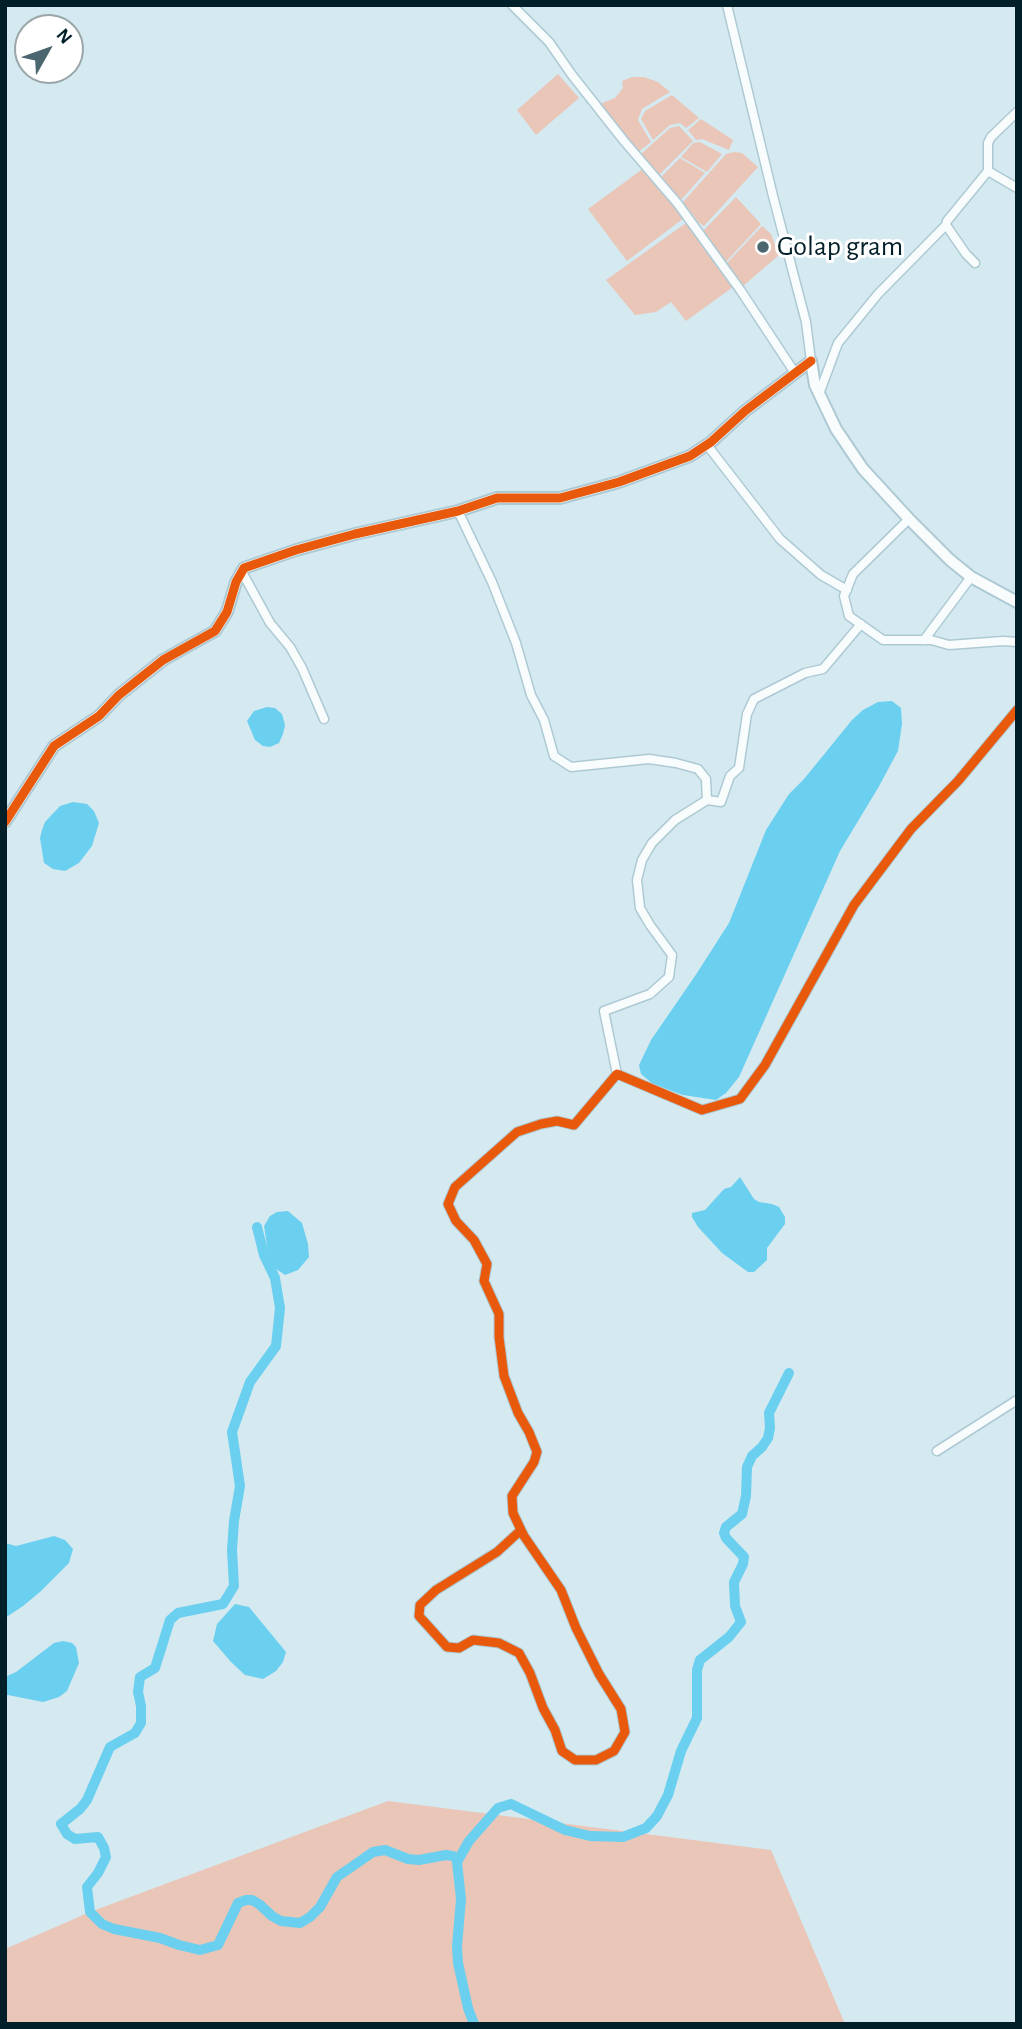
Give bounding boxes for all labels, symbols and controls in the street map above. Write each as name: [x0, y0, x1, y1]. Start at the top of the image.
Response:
north arrow: [14, 14, 84, 84]
text: N: [52, 25, 75, 48]
place label: Golap gram: [777, 230, 903, 264]
marker: Golap gram: [755, 239, 771, 255]

